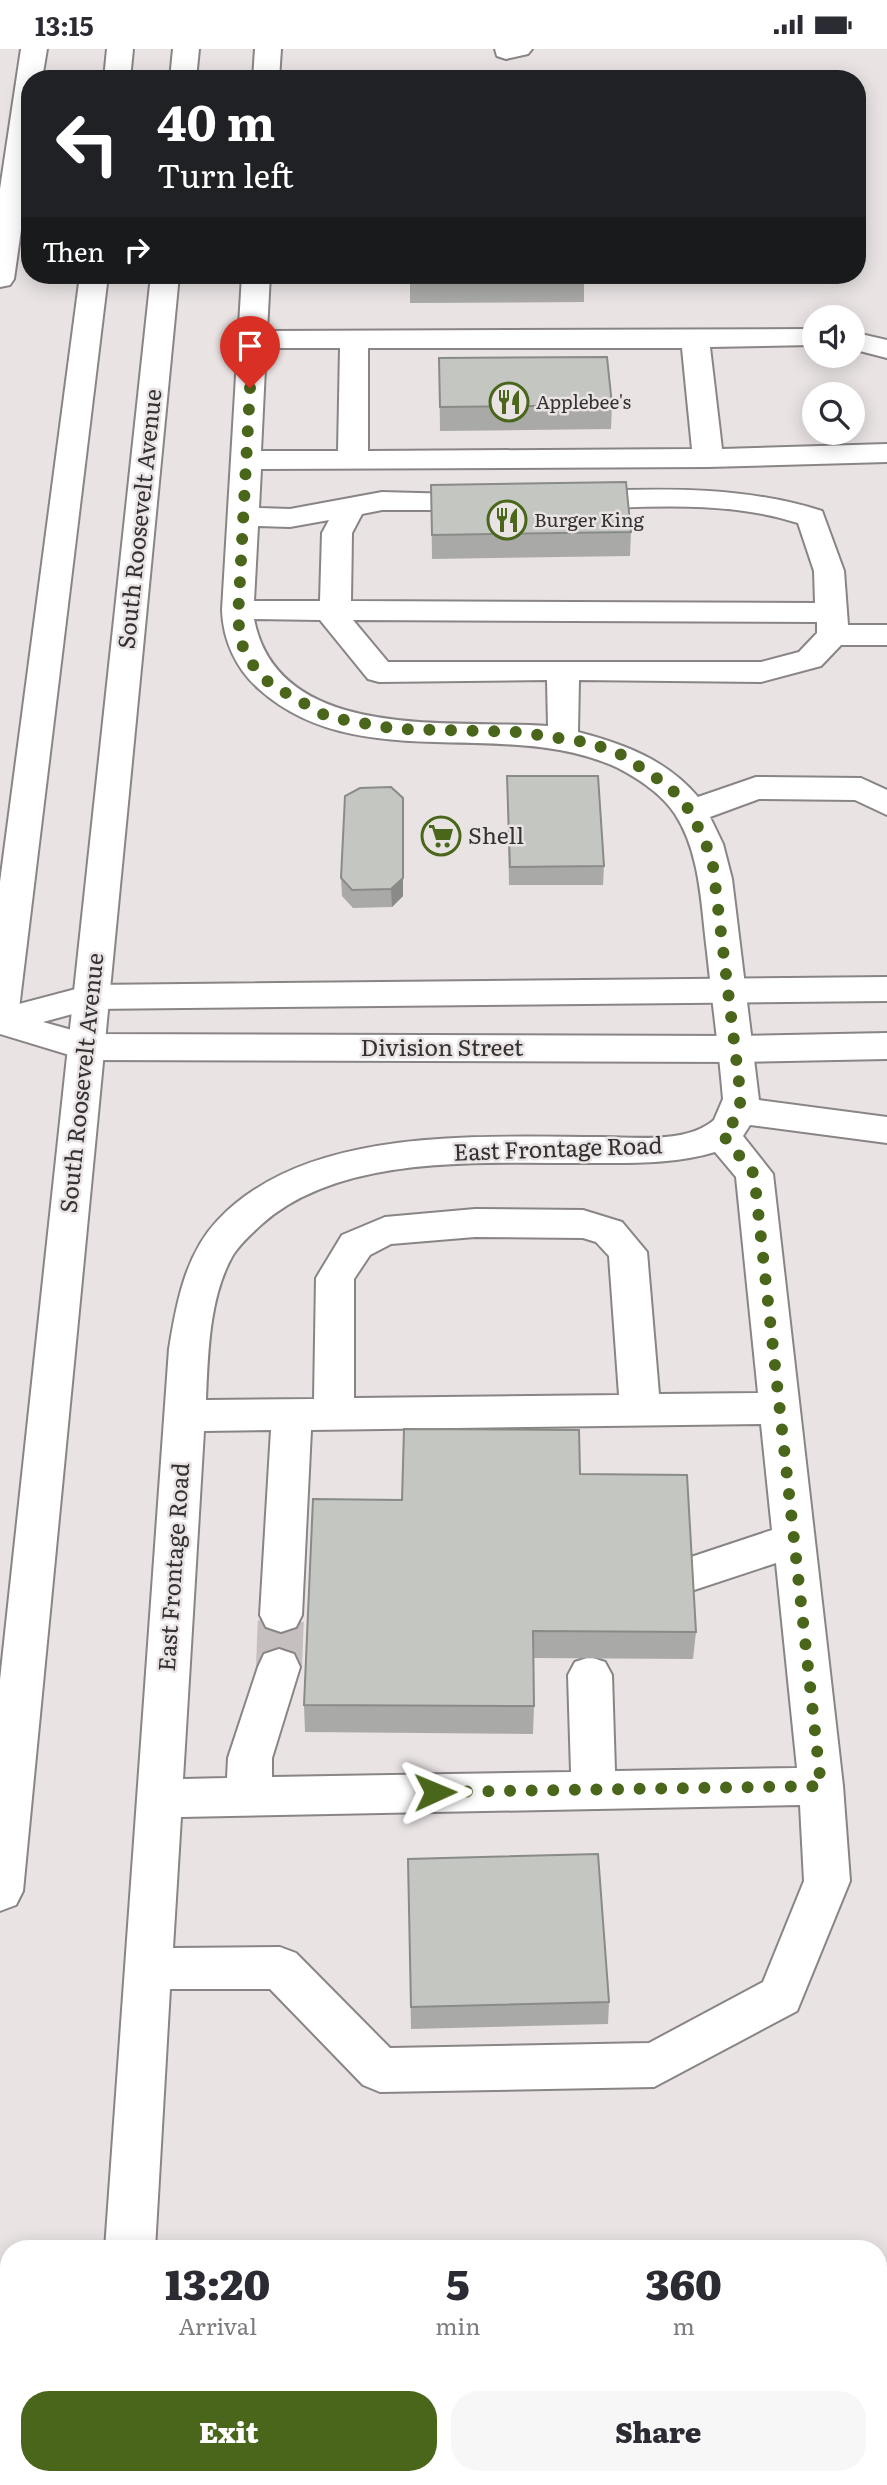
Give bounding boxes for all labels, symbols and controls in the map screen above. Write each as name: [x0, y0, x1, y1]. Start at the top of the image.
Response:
text: 13:15: [35, 5, 94, 44]
text: 40 m: [157, 83, 275, 156]
icon: left: [42, 98, 133, 189]
text: Turn left: [157, 150, 294, 198]
text: Then: [42, 231, 104, 270]
icon: right: [118, 231, 156, 269]
map controls: [802, 305, 865, 445]
button: sound: [802, 305, 865, 368]
pin: [220, 316, 280, 388]
icon: arrive: [231, 327, 269, 365]
restaurant icon: Applebee's: [488, 381, 530, 423]
button: search: [802, 382, 865, 445]
street label: South Roosevelt Avenue: [107, 387, 169, 651]
place label: Applebee's: [536, 387, 632, 415]
restaurant icon: Burger King: [486, 499, 528, 541]
place label: Burger King: [534, 505, 644, 533]
supermarket icon: Shell: [420, 815, 462, 857]
place label: Shell: [468, 817, 524, 851]
street label: South Roosevelt Avenue: [49, 951, 111, 1215]
street label: Division Street: [361, 1029, 524, 1063]
street label: East Frontage Road: [453, 1126, 663, 1168]
street label: East Frontage Road: [148, 1461, 196, 1672]
position arrow: [398, 1755, 472, 1829]
text: 13:20: [165, 2251, 270, 2313]
text: 5: [446, 2251, 470, 2313]
text: 360: [646, 2251, 722, 2313]
text: Arrival: [178, 2308, 257, 2342]
text: min: [435, 2308, 481, 2342]
text: m: [673, 2308, 695, 2342]
button: Exit: [21, 2391, 437, 2471]
button: Share: [451, 2391, 866, 2471]

